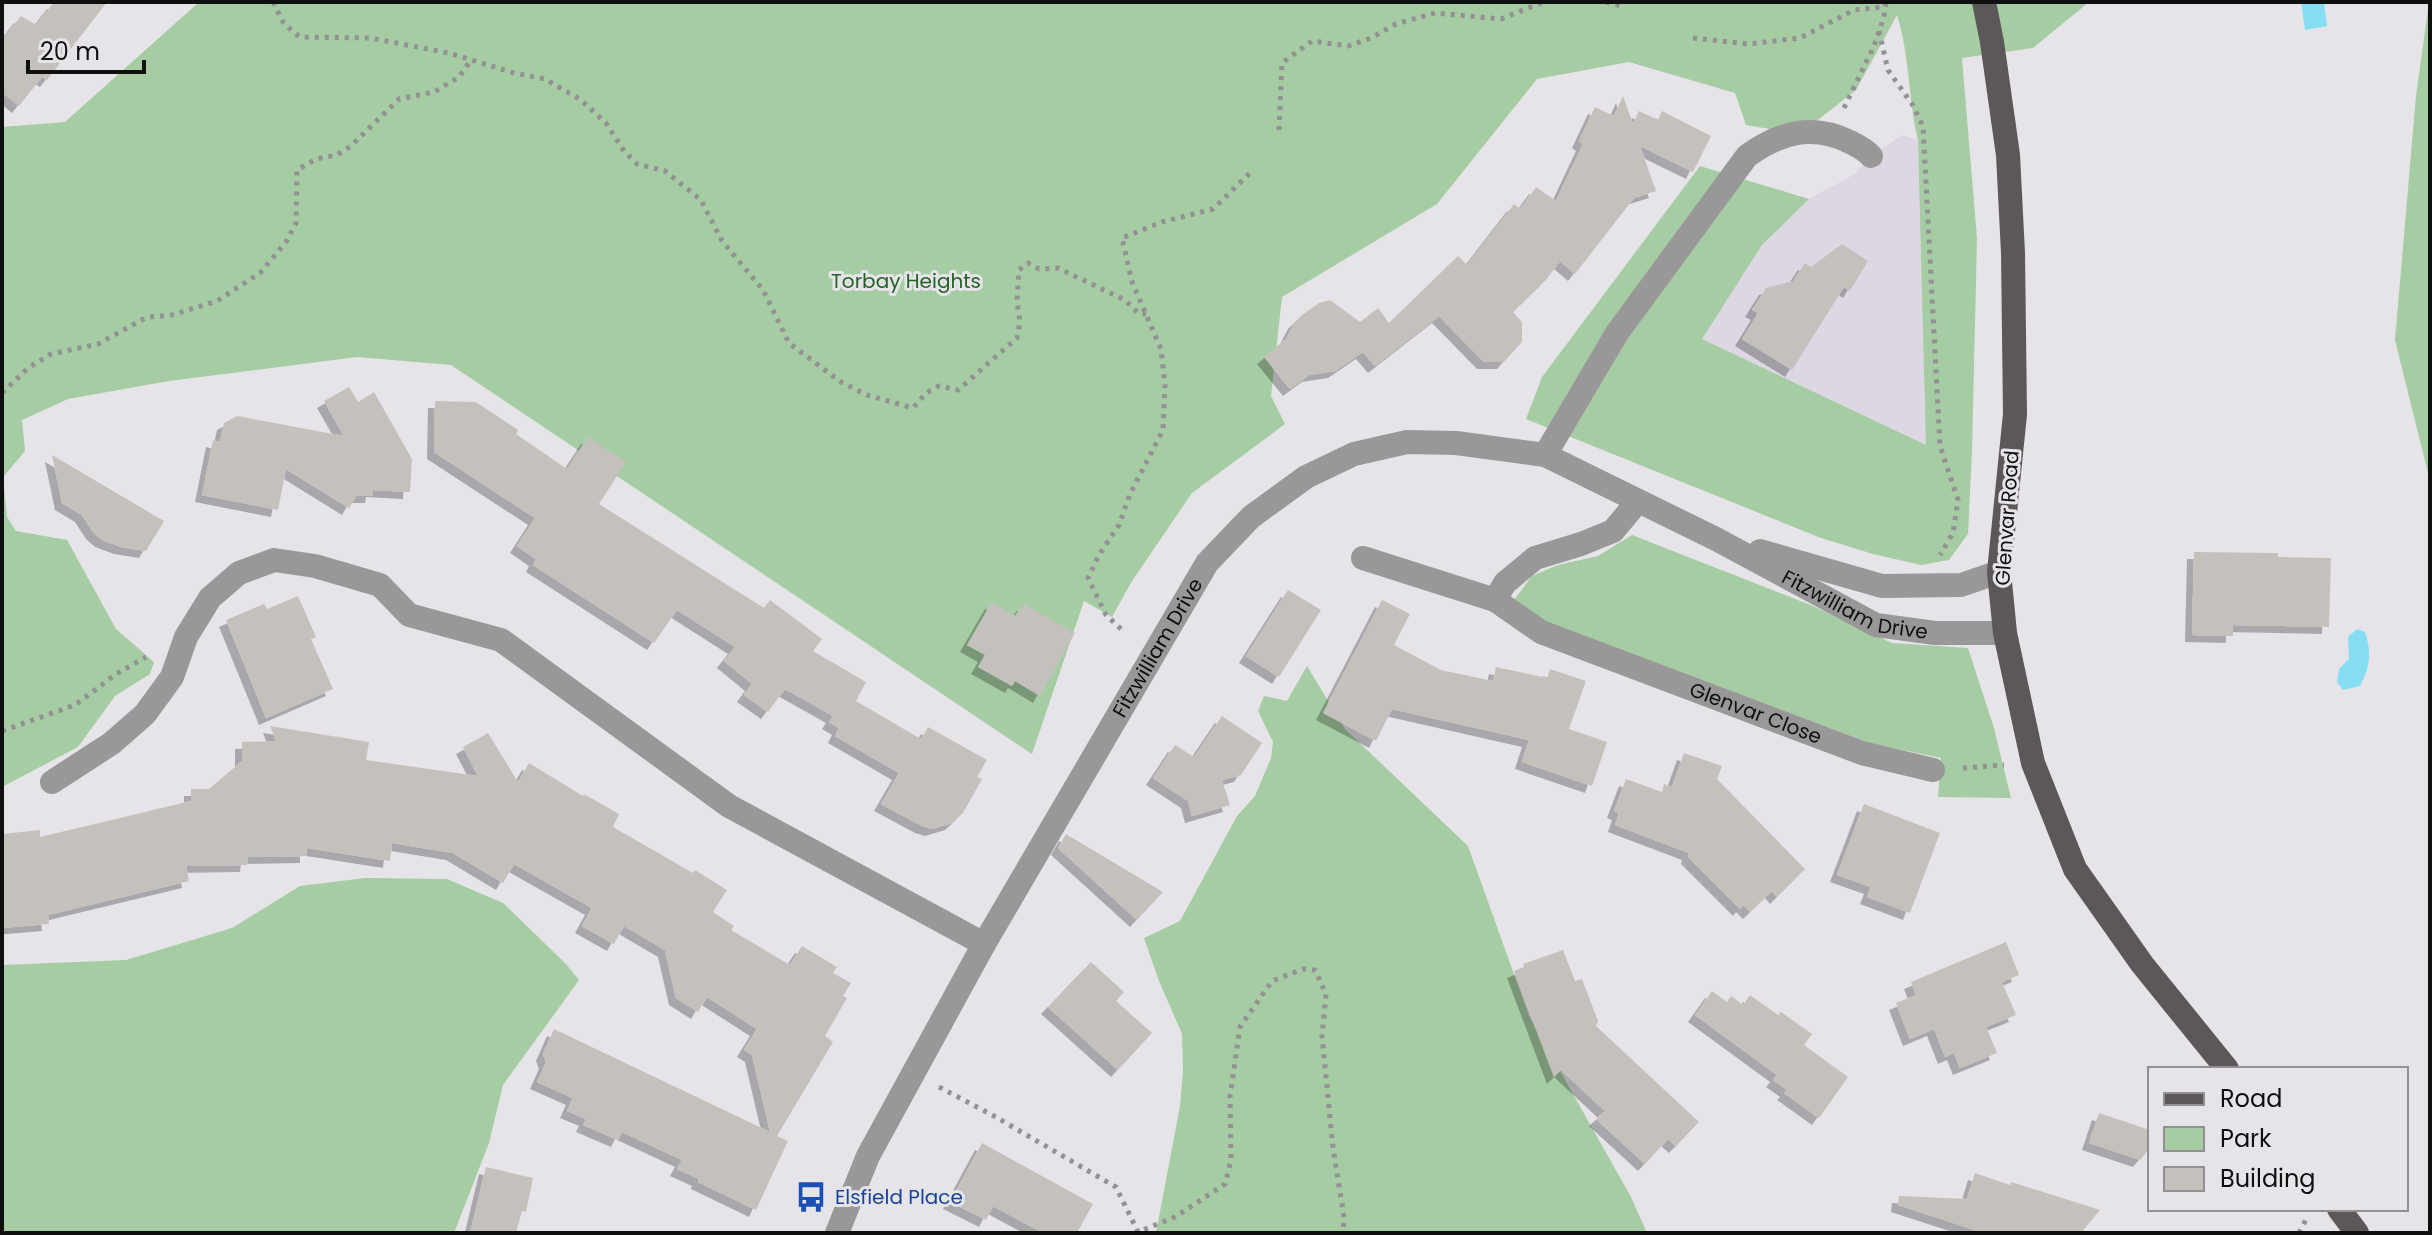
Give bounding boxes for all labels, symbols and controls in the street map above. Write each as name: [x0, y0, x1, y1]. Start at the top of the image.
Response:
scale bar: [28, 24, 144, 74]
text: 20 m: [40, 35, 100, 68]
park label: Torbay Heights: [831, 267, 981, 295]
street label: Glenvar Road: [1988, 450, 2026, 586]
street label: Fitzwilliam Drive: [1777, 563, 1930, 646]
street label: Fitzwilliam Drive: [1106, 573, 1209, 723]
street label: Glenvar Close: [1686, 675, 1826, 751]
legend: [2148, 1067, 2408, 1211]
text: Road: [2220, 1082, 2282, 1115]
text: Park: [2220, 1122, 2272, 1155]
text: Building: [2220, 1162, 2316, 1195]
bus stop icon: Elsfield Place: [794, 1180, 828, 1214]
place label: Elsfield Place: [835, 1183, 963, 1211]

